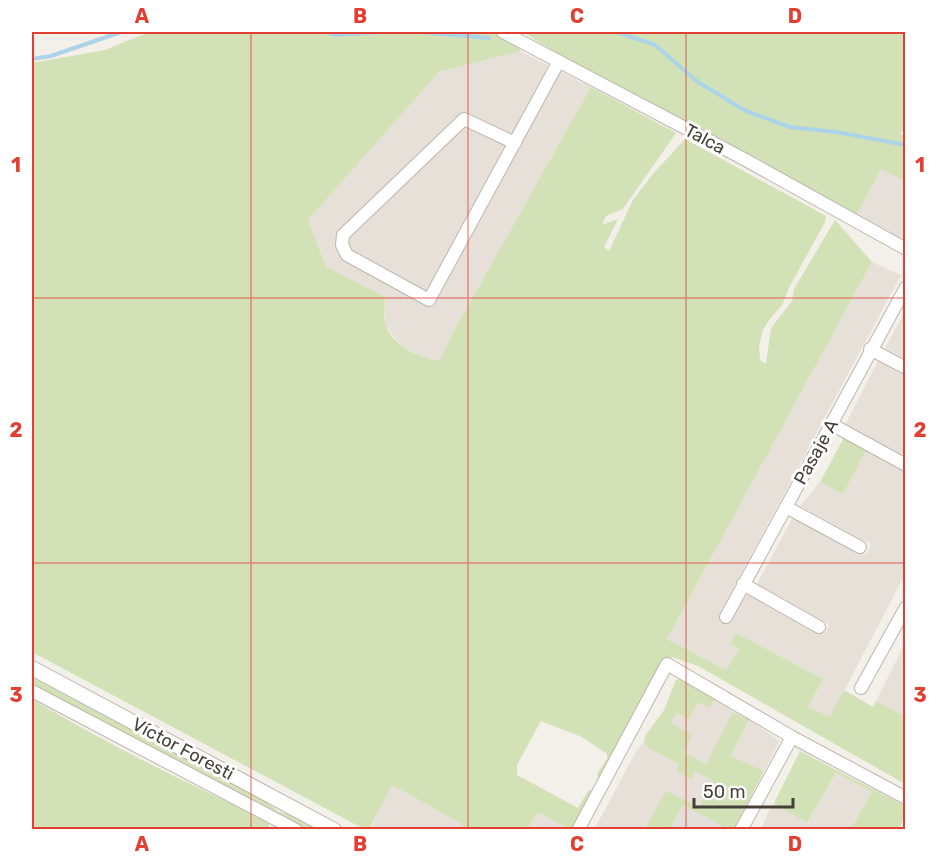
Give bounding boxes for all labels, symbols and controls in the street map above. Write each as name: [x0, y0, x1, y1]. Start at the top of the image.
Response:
text: A: [135, 4, 150, 28]
text: B: [353, 4, 367, 28]
text: C: [570, 4, 584, 28]
text: D: [788, 4, 802, 28]
street label: Talca: [681, 119, 729, 159]
text: 1: [11, 153, 21, 177]
text: 1: [915, 153, 925, 177]
street label: Pasaje A: [789, 416, 843, 488]
text: 2: [10, 418, 23, 442]
text: 2: [914, 418, 927, 442]
text: 3: [9, 683, 23, 707]
text: 3: [913, 683, 927, 707]
street label: Víctor Foresti: [128, 713, 238, 785]
scale bar: [694, 771, 793, 809]
text: 50 m: [703, 781, 746, 803]
text: A: [135, 832, 150, 856]
text: B: [353, 832, 367, 856]
text: C: [570, 832, 584, 856]
text: D: [788, 832, 802, 856]

